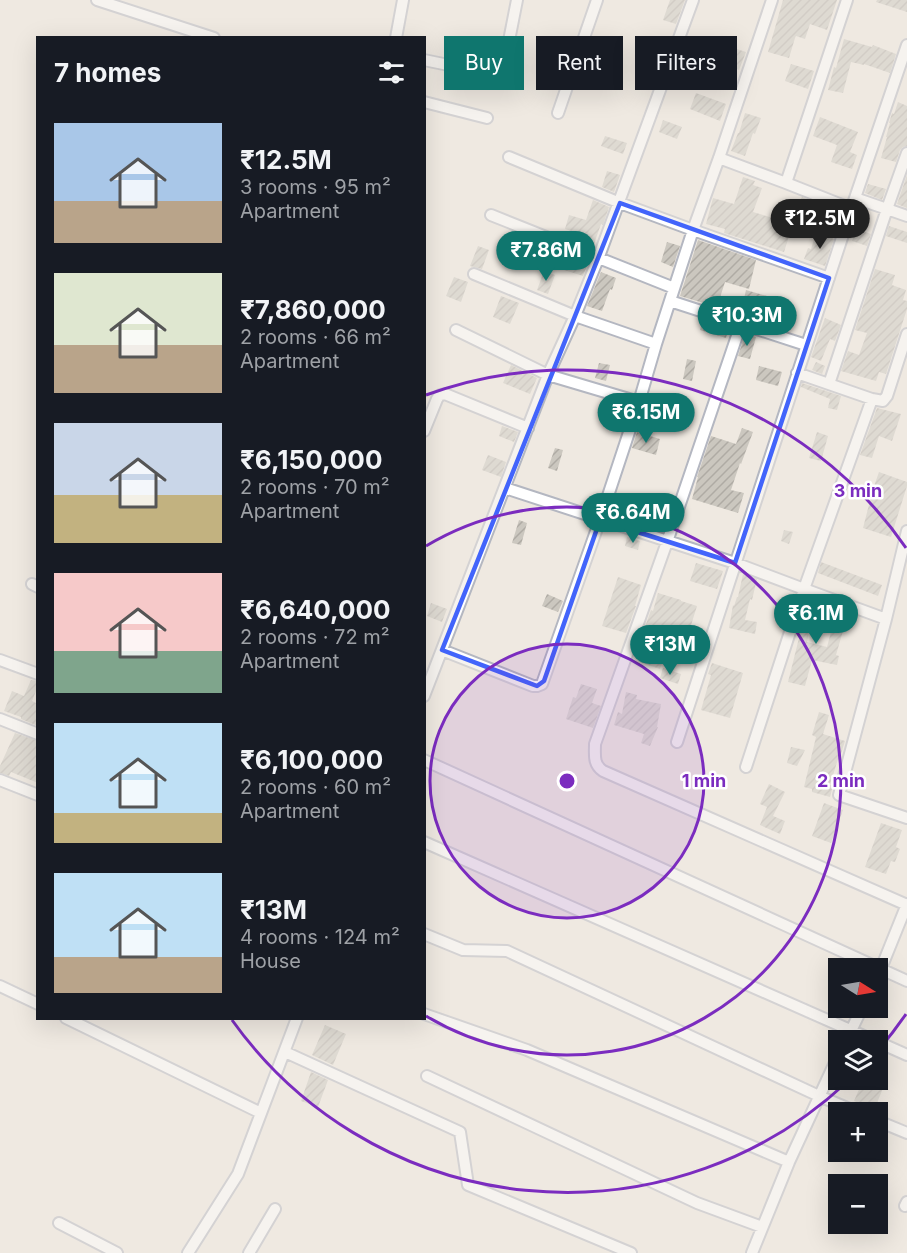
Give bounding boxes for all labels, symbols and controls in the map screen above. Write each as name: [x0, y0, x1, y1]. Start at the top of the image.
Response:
chip: Buy: [444, 36, 524, 90]
chip: Rent: [536, 36, 623, 90]
chip: Filters: [635, 36, 737, 90]
icon: filters: [375, 56, 408, 89]
text: 7 homes: [54, 57, 161, 88]
text: ₹12.5M: [240, 144, 332, 175]
icon: home: [102, 147, 174, 219]
text: 3 rooms · 95 m²: [240, 175, 391, 199]
text: Apartment: [240, 199, 339, 223]
pin: ₹12.5M: [771, 199, 869, 250]
text: ₹12.5M: [785, 206, 855, 230]
pin: ₹7.86M: [497, 231, 595, 282]
text: ₹7.86M: [510, 238, 582, 262]
text: ₹7,860,000: [240, 294, 386, 325]
pin: ₹10.3M: [698, 296, 796, 347]
icon: home: [102, 297, 174, 369]
text: ₹10.3M: [712, 303, 782, 327]
text: 2 rooms · 66 m²: [240, 325, 391, 349]
text: Apartment: [240, 349, 339, 373]
pin: ₹6.15M: [597, 393, 695, 444]
text: ₹6.15M: [612, 400, 680, 424]
text: ₹6,150,000: [240, 444, 382, 475]
icon: home: [102, 447, 174, 519]
text: 2 rooms · 70 m²: [240, 475, 390, 499]
text: 3 min: [834, 480, 882, 501]
pin: ₹6.64M: [584, 493, 682, 544]
text: Apartment: [240, 499, 339, 523]
text: ₹6.64M: [595, 500, 671, 524]
text: ₹6,640,000: [240, 594, 391, 625]
pin: ₹6.1M: [774, 594, 858, 645]
icon: home: [102, 597, 174, 669]
text: ₹6.1M: [788, 601, 844, 625]
text: 2 rooms · 72 m²: [240, 625, 390, 649]
pin: ₹13M: [634, 625, 706, 676]
text: ₹13M: [644, 632, 696, 656]
text: Apartment: [240, 649, 339, 673]
text: ₹6,100,000: [240, 744, 383, 775]
icon: home: [102, 747, 174, 819]
text: 1 min: [682, 770, 726, 791]
text: 2 min: [817, 770, 865, 791]
centre of rings: [557, 771, 577, 791]
text: 2 rooms · 60 m²: [240, 775, 391, 799]
text: Apartment: [240, 799, 339, 823]
text: ₹13M: [240, 894, 307, 925]
icon: home: [102, 897, 174, 969]
text: 4 rooms · 124 m²: [240, 925, 400, 949]
text: House: [240, 949, 301, 973]
north arrow: [828, 958, 888, 1018]
map controls: [828, 958, 888, 1234]
button: layers: [828, 1030, 888, 1090]
button: +: [828, 1102, 888, 1162]
button: −: [828, 1174, 888, 1234]

